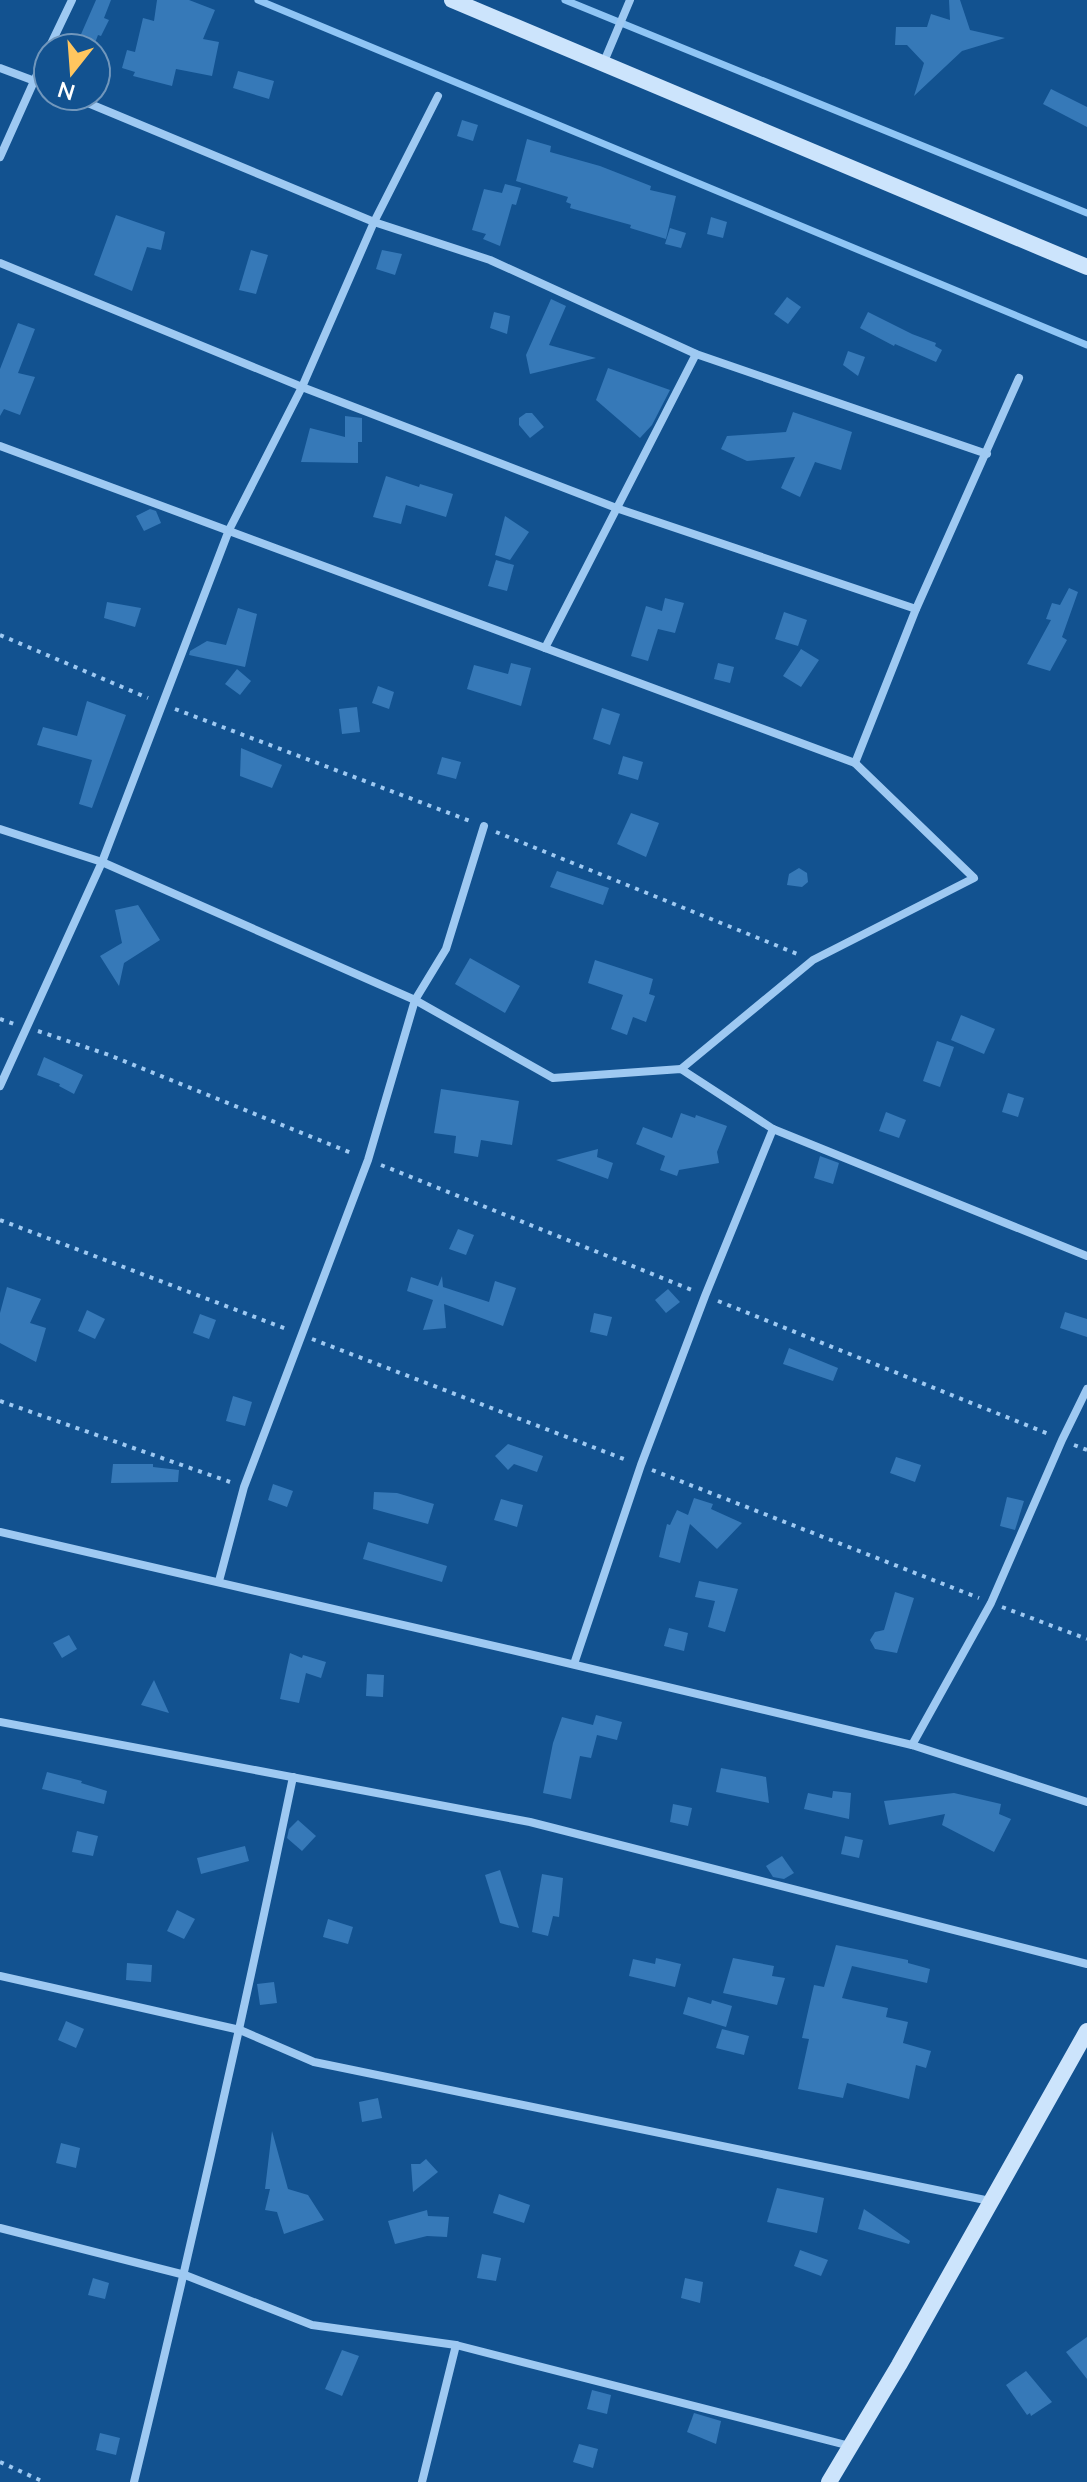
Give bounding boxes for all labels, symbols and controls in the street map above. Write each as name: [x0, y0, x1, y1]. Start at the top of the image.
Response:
north arrow: [32, 32, 112, 112]
text: N: [54, 75, 78, 107]

